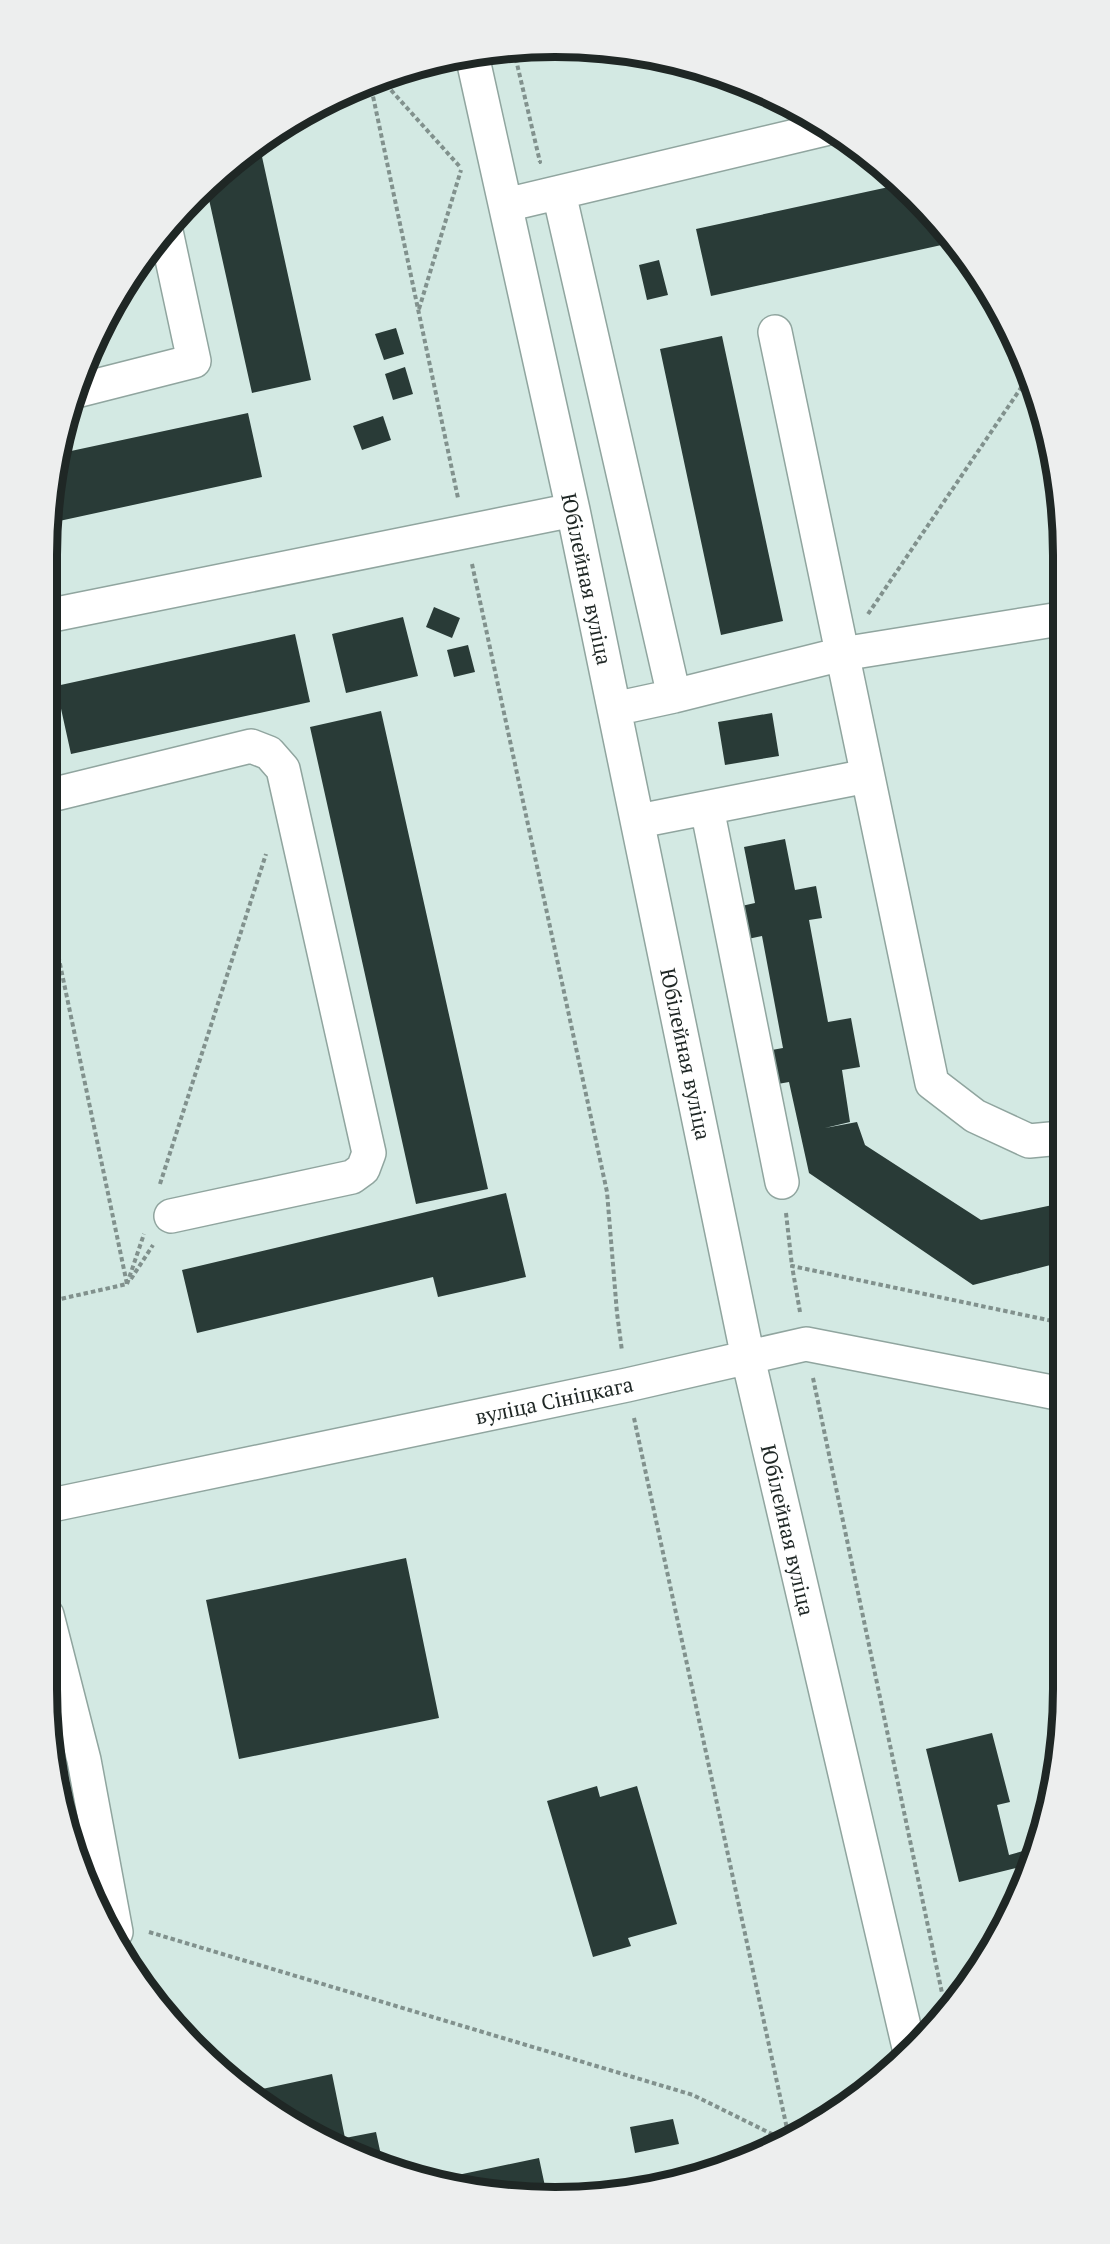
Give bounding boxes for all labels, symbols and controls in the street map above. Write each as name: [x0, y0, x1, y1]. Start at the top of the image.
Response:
street label: Юбілейная вуліца: [555, 491, 619, 668]
street label: Юбілейная вуліца: [654, 966, 718, 1143]
street label: вуліца Сініцкага: [472, 1369, 636, 1430]
street label: Юбілейная вуліца: [755, 1442, 821, 1619]

